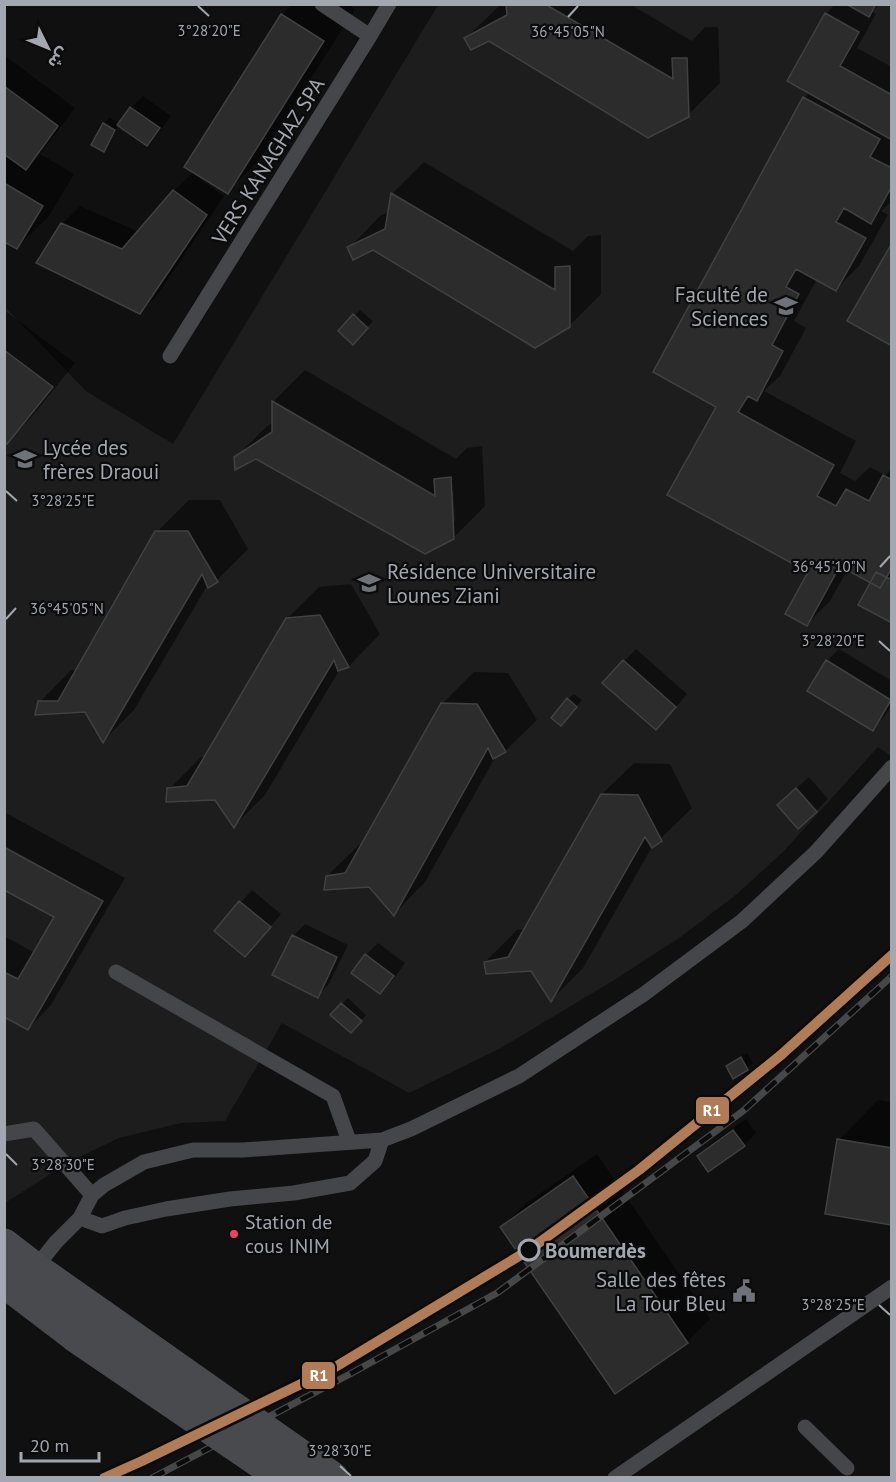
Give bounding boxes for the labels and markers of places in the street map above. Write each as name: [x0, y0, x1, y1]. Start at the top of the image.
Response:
place label: Faculté de Sciences: [675, 281, 768, 332]
school or university icon: Faculté de Sciences: [773, 293, 799, 319]
place label: Lycée des frères Draoui: [43, 434, 159, 485]
school or university icon: Lycée des frères Draoui: [12, 446, 38, 472]
place label: Résidence Universitaire Lounes Ziani: [387, 558, 596, 609]
school or university icon: Résidence Universitaire Lounes Ziani: [356, 570, 382, 596]
place label: Station de cous INIM: [245, 1209, 332, 1259]
marker: Station de cous INIM: [228, 1228, 240, 1240]
place label: Boumerdès: [545, 1237, 646, 1264]
marker: Boumerdès: [518, 1239, 540, 1261]
place label: Salle des fêtes La Tour Bleu: [596, 1266, 726, 1317]
public building icon: Salle des fêtes La Tour Bleu: [731, 1278, 757, 1304]

